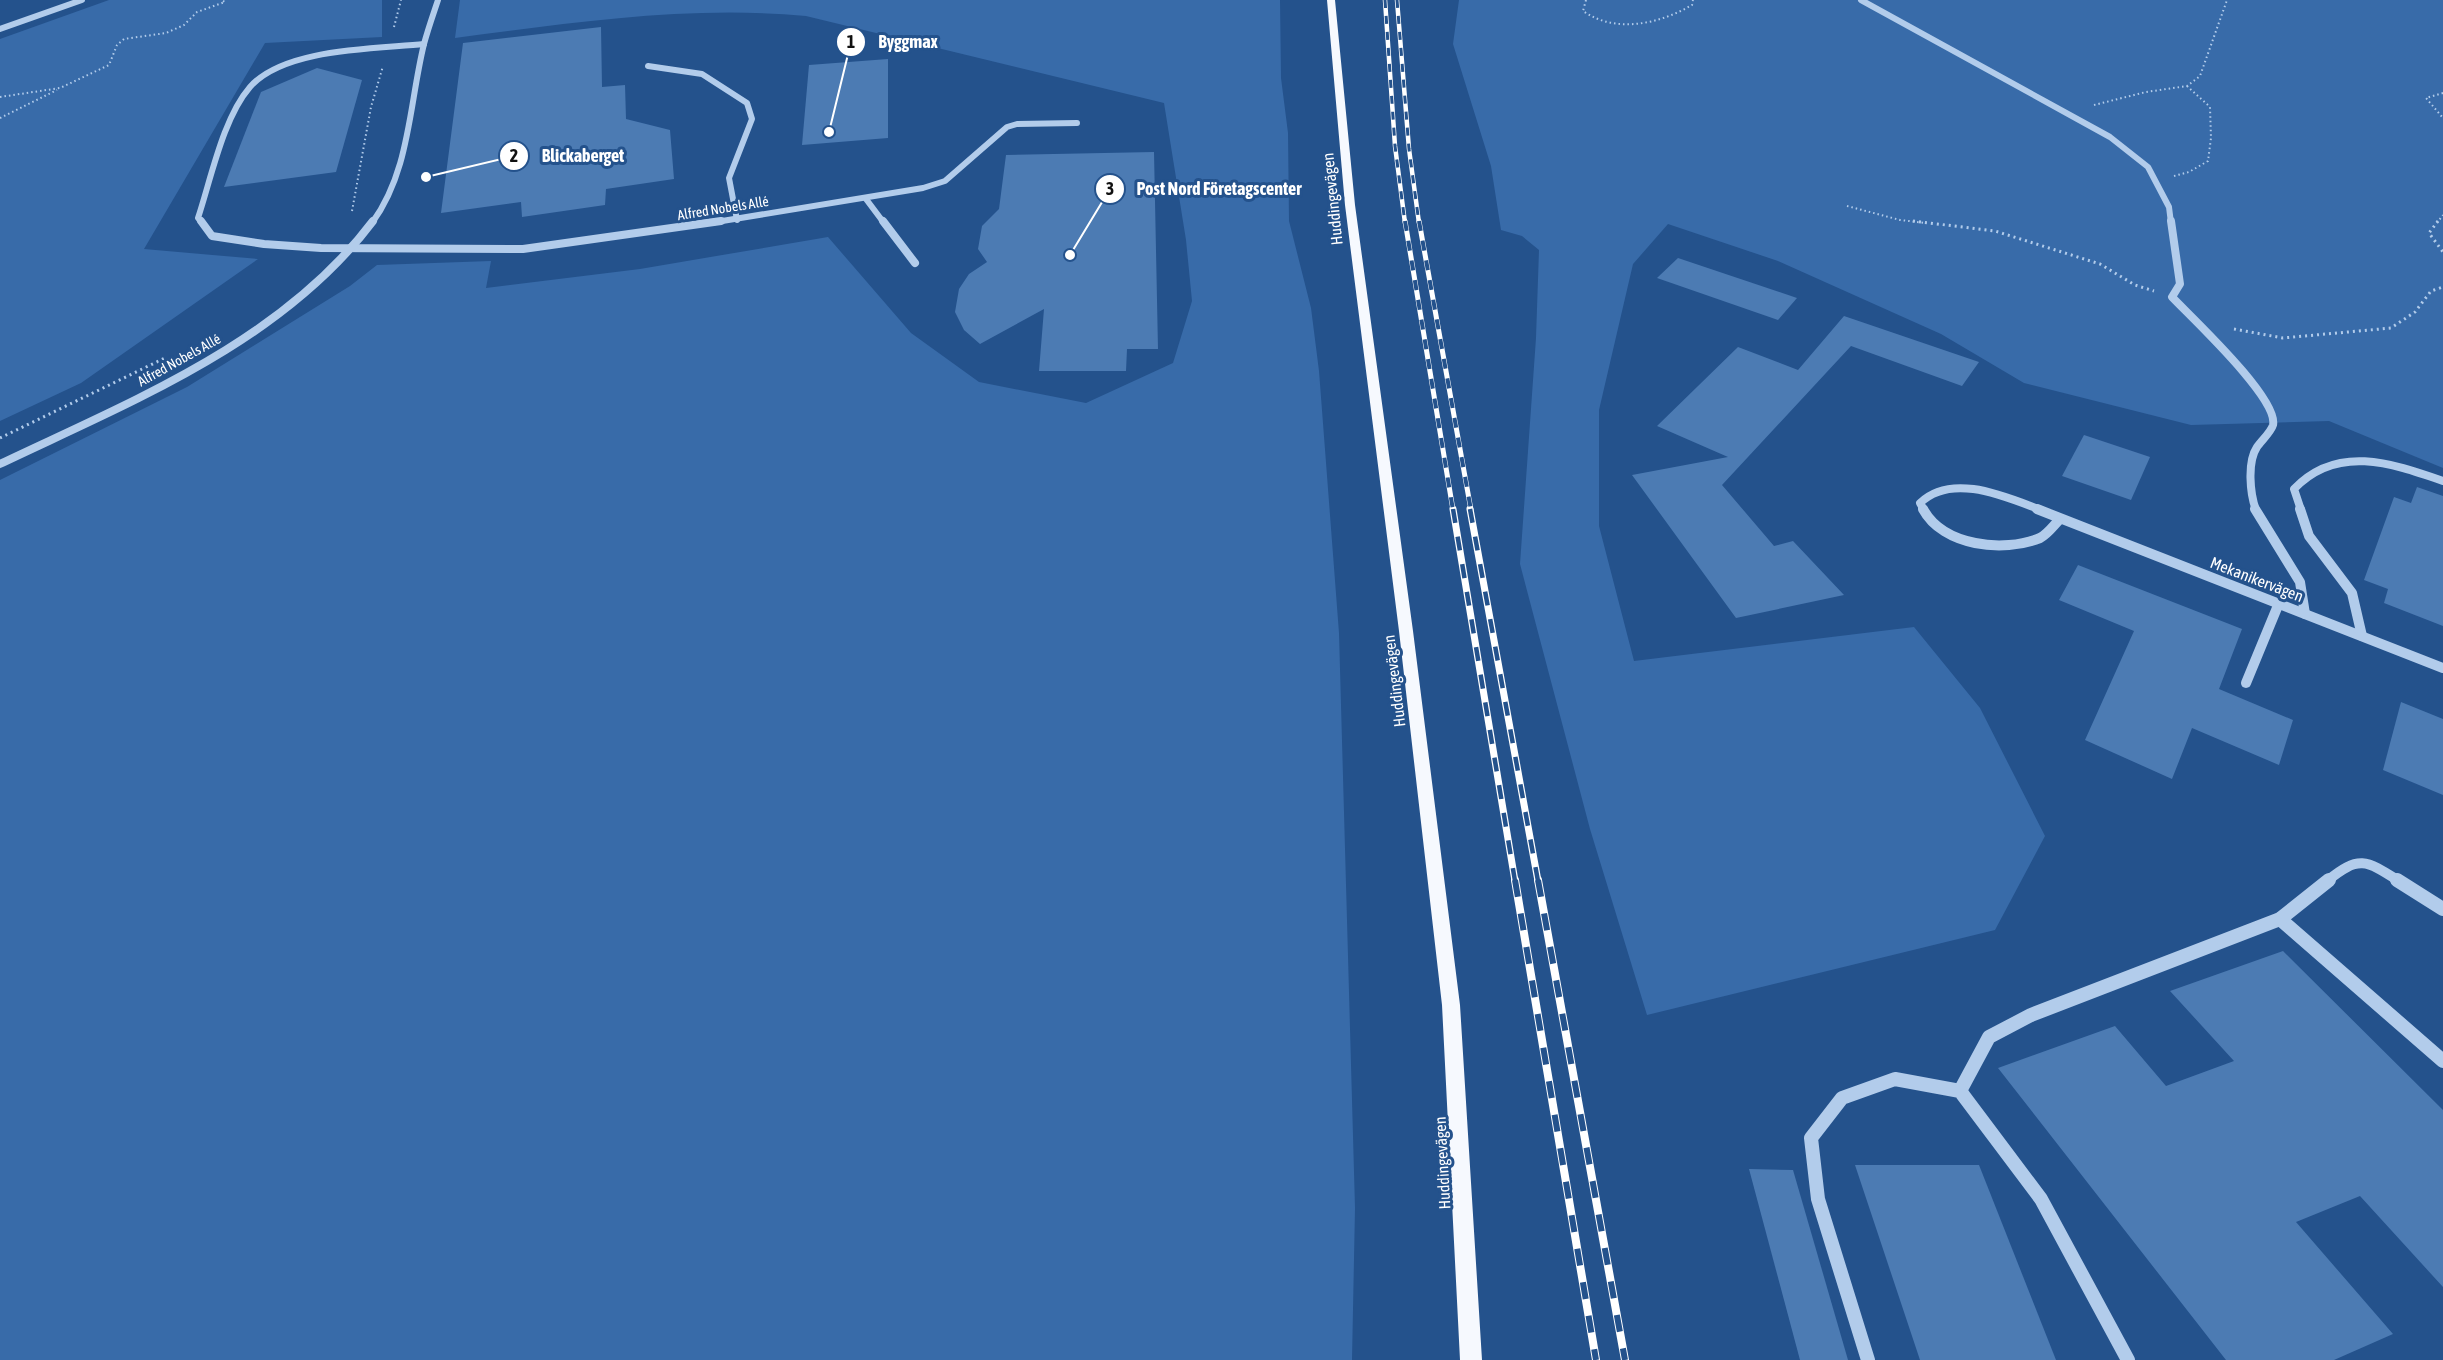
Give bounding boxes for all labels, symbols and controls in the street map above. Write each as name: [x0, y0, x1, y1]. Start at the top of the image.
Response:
callout: Byggmax: [836, 24, 950, 60]
text: 1: [847, 31, 855, 52]
text: Byggmax: [878, 31, 939, 52]
callout: Blickaberget: [499, 138, 636, 174]
text: 2: [510, 145, 518, 166]
text: Blickaberget: [542, 145, 625, 166]
street label: Huddingevägen: [1318, 152, 1347, 246]
callout: Post Nord Företagscenter: [1095, 171, 1314, 207]
text: 3: [1106, 178, 1114, 199]
text: Post Nord Företagscenter: [1136, 178, 1302, 199]
street label: Alfred Nobels Allé: [676, 193, 770, 223]
street label: Alfred Nobels Allé: [135, 331, 223, 389]
street label: Mekanikervägen: [2208, 553, 2306, 606]
street label: Huddingevägen: [1379, 634, 1410, 728]
street label: Huddingevägen: [1431, 1116, 1454, 1210]

